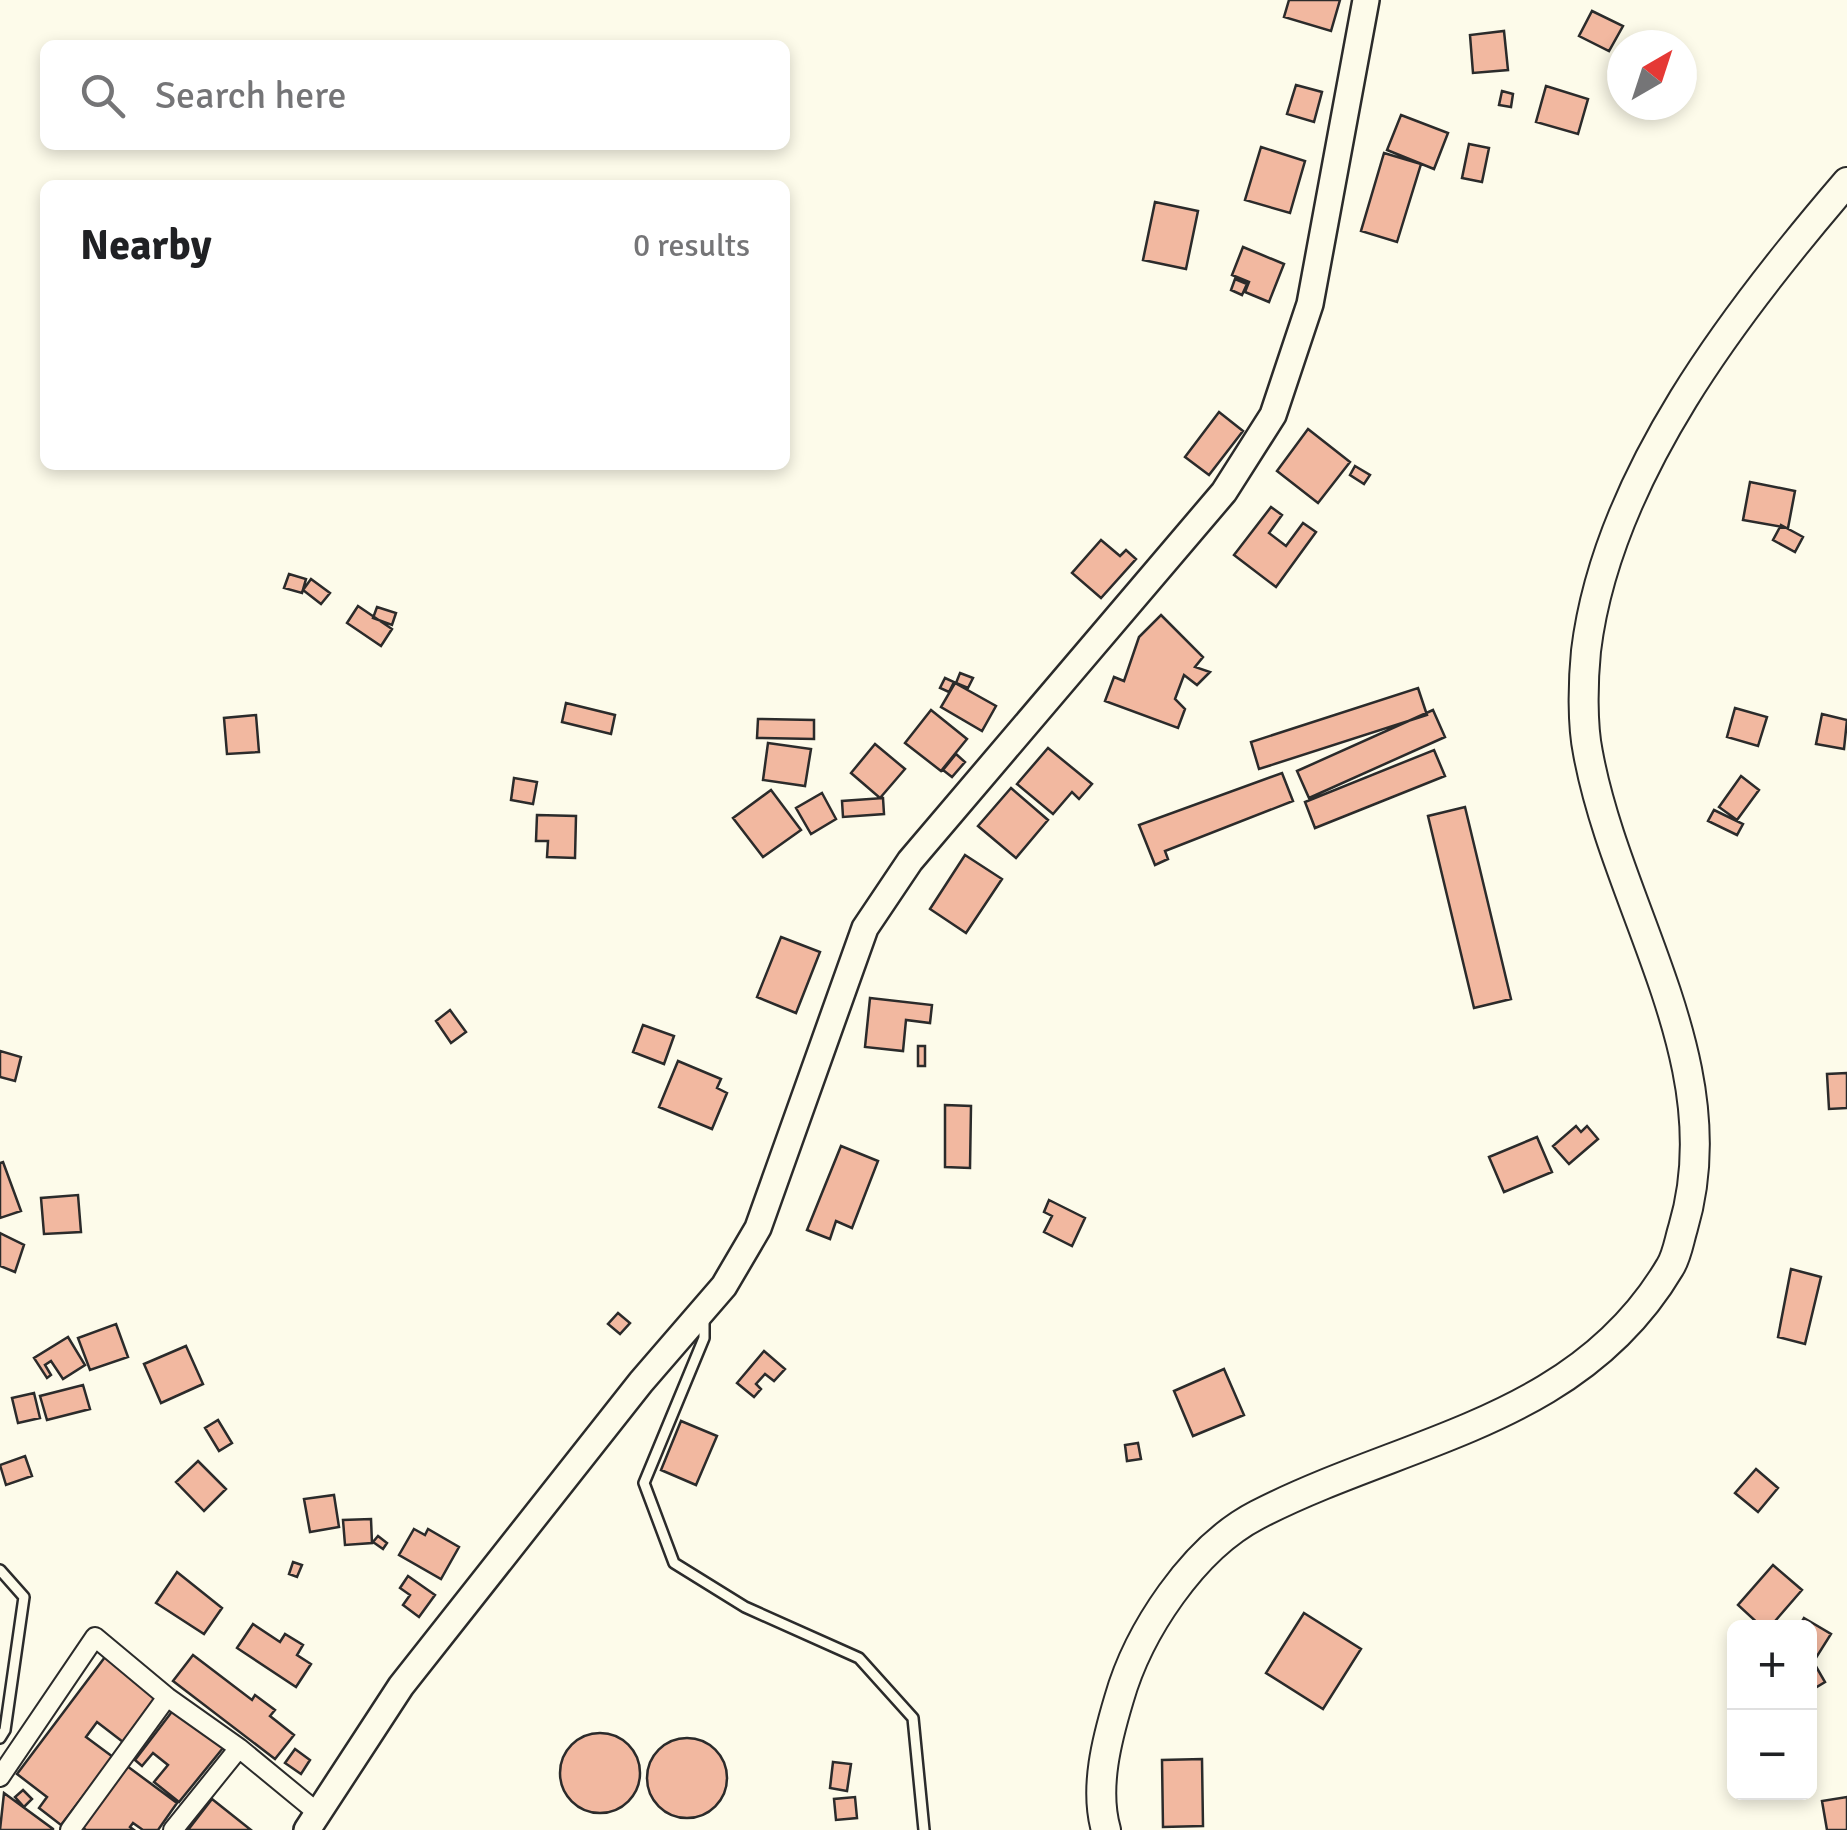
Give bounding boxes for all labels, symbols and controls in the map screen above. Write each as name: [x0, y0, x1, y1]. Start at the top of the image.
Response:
north arrow: [1607, 30, 1697, 120]
search box: [40, 40, 790, 150]
icon: search: [75, 68, 130, 123]
text: Search here: [155, 72, 347, 119]
text: Nearby: [80, 220, 212, 271]
text: 0 results: [633, 226, 750, 265]
map controls: [1727, 1620, 1817, 1800]
button: +: [1727, 1620, 1817, 1710]
button: −: [1727, 1710, 1817, 1800]

